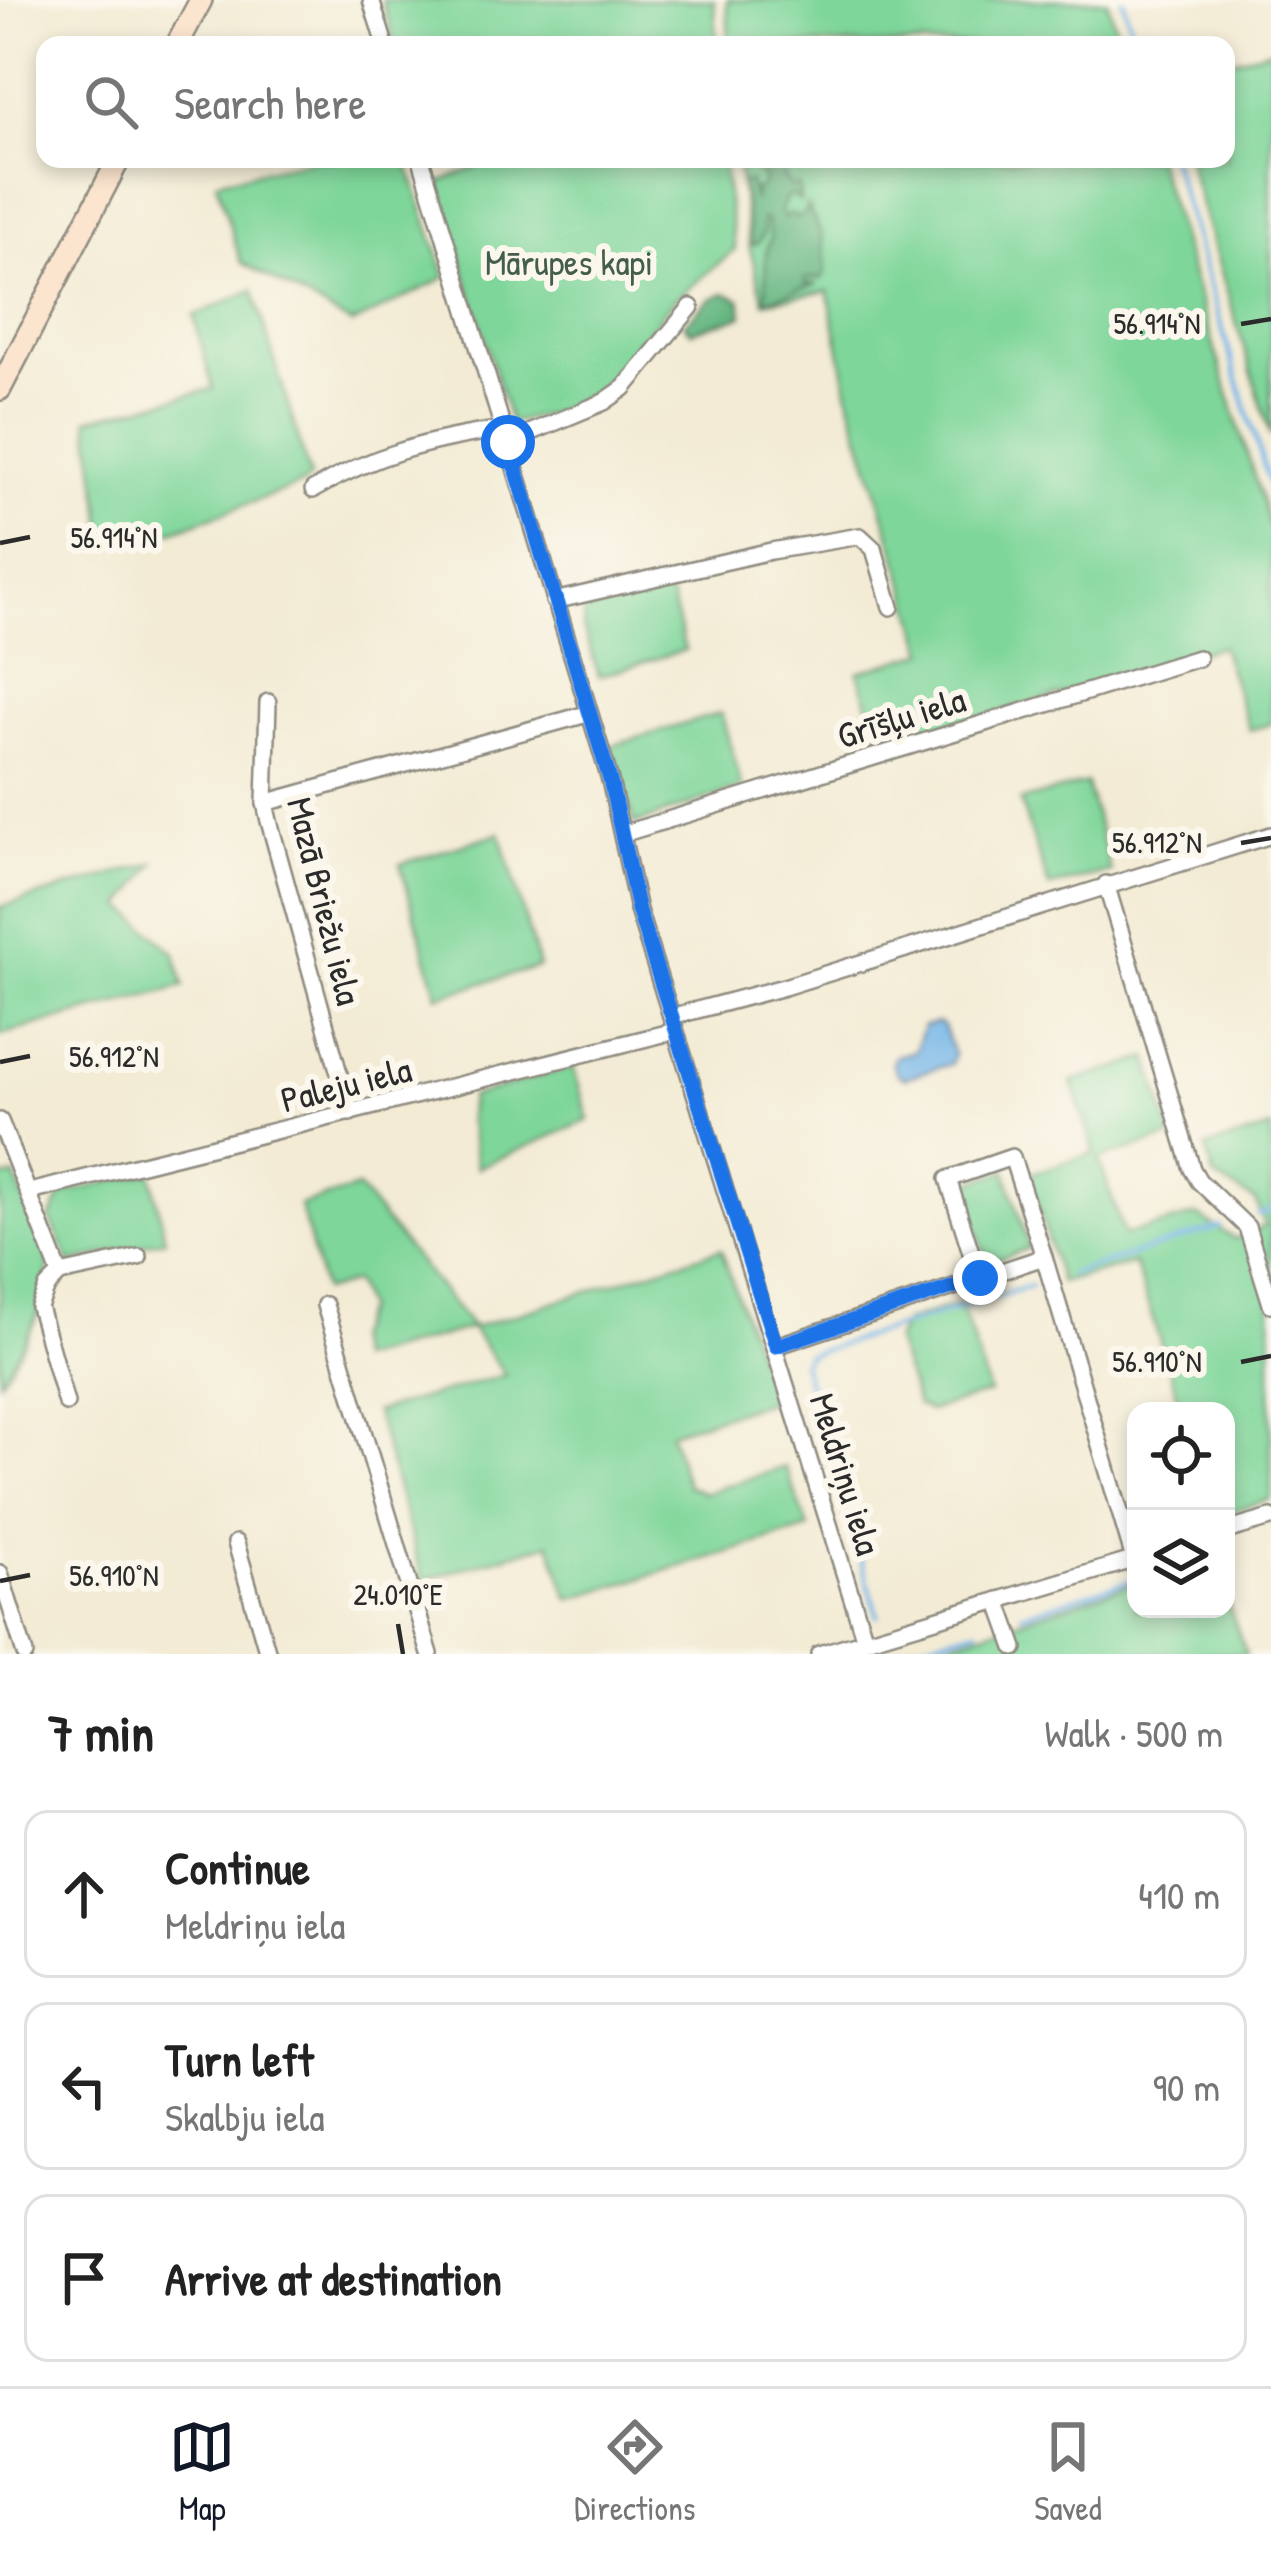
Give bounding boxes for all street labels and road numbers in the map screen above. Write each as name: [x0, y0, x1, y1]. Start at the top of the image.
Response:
street label: Grīšļu iela: [831, 674, 971, 759]
street label: Mazā Briežu iela: [276, 792, 375, 1010]
street label: Paleju iela: [276, 1044, 416, 1123]
street label: Meldriņu iela: [799, 1387, 894, 1561]

